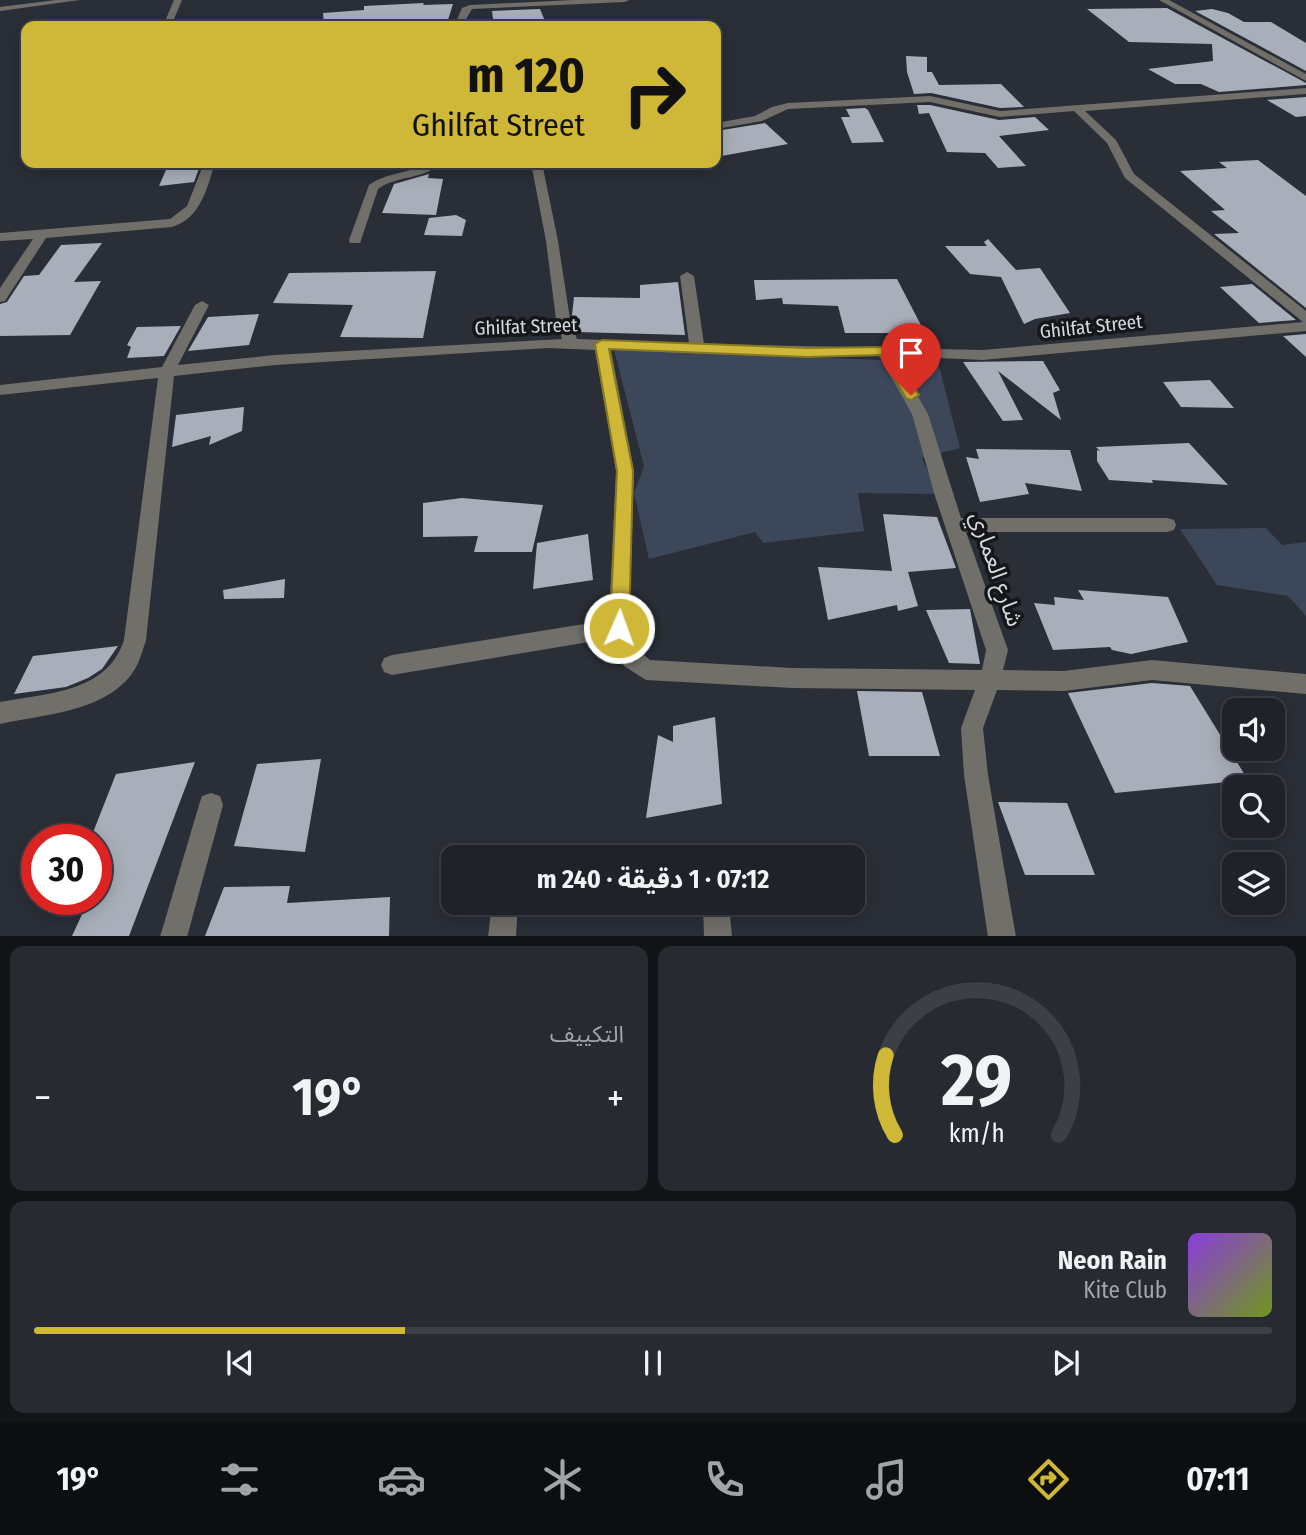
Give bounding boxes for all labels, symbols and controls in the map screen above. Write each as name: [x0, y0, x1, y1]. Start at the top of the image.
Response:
text: 120 m: [467, 46, 585, 105]
icon: right: [609, 49, 700, 140]
text: Ghilfat Street: [412, 106, 585, 144]
street label: Ghilfat Street: [1039, 310, 1144, 343]
street label: Ghilfat Street: [474, 313, 579, 340]
pin: [881, 323, 941, 395]
icon: arrive: [892, 334, 930, 372]
street label: شارع العماري: [961, 508, 1030, 631]
position arrow: [582, 591, 656, 665]
map controls: [1222, 698, 1285, 915]
button: sound: [1222, 698, 1285, 761]
button: search: [1222, 775, 1285, 838]
speed limit sign: 30: [21, 824, 112, 915]
button: layers: [1222, 852, 1285, 915]
text: 07:12 · 1 دقيقة · 240 m: [537, 864, 769, 895]
text: التكييف: [550, 1020, 624, 1048]
text: 29: [941, 1037, 1012, 1124]
text: 19°: [292, 1066, 366, 1129]
text: −: [34, 1075, 51, 1121]
text: +: [607, 1075, 624, 1121]
text: km/h: [949, 1118, 1005, 1148]
text: Neon Rain: [1058, 1245, 1167, 1276]
text: Kite Club: [1083, 1276, 1167, 1304]
icon: previous: [221, 1344, 259, 1382]
icon: pause: [634, 1344, 672, 1382]
icon: next: [1047, 1344, 1085, 1382]
icon: filters: [215, 1455, 264, 1504]
icon: car: [377, 1455, 426, 1504]
icon: climate: [538, 1455, 587, 1504]
icon: phone: [700, 1455, 749, 1504]
icon: music: [862, 1455, 911, 1504]
icon: directions: [1024, 1455, 1073, 1504]
text: 19°: [57, 1460, 102, 1498]
text: 07:11: [1186, 1460, 1250, 1498]

